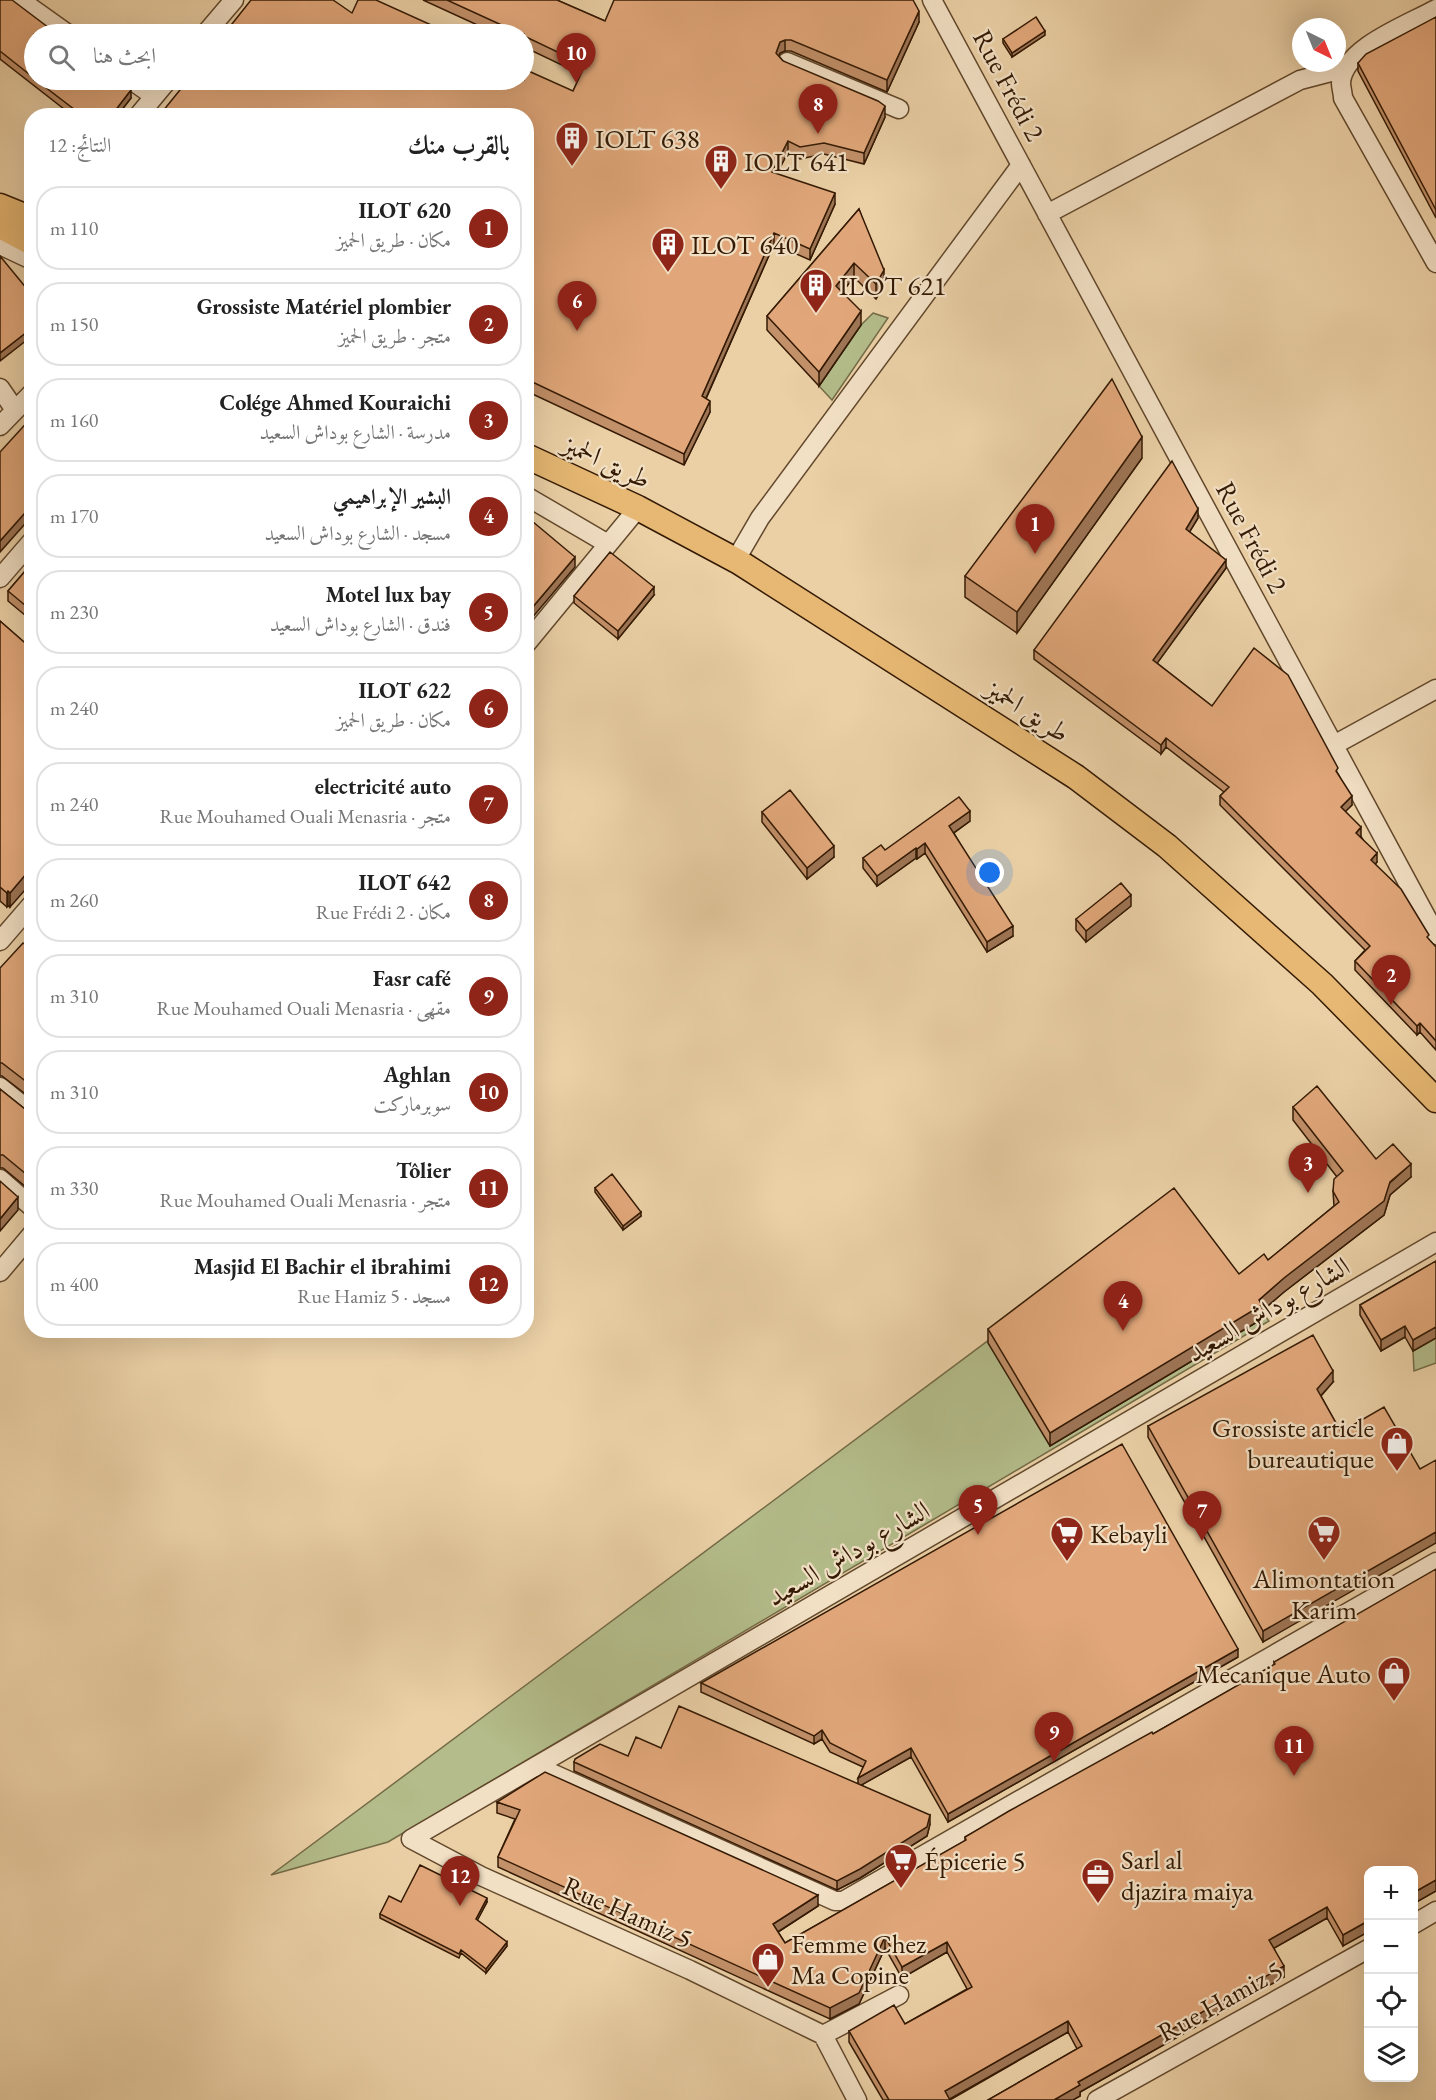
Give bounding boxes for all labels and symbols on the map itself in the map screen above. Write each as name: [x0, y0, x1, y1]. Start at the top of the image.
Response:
north arrow: [1292, 18, 1346, 72]
street label: Rue Frédi 2: [965, 23, 1053, 147]
pin: 10: [556, 34, 596, 83]
pin: 8: [798, 84, 838, 134]
building icon: IOLT 638: [554, 120, 590, 167]
place label: IOLT 638: [595, 121, 700, 156]
building icon: IOLT 641: [703, 143, 739, 190]
place label: IOLT 641: [744, 144, 849, 179]
building icon: ILOT 640: [650, 226, 686, 273]
place label: ILOT 640: [691, 227, 798, 262]
building icon: ILOT 621: [798, 267, 834, 314]
place label: ILOT 621: [839, 268, 946, 303]
pin: 6: [558, 282, 596, 331]
street label: طريق الحميز: [555, 424, 657, 497]
street label: Rue Frédi 2: [1208, 475, 1296, 599]
pin: 1: [1016, 504, 1054, 554]
street label: طريق الحميز: [977, 668, 1077, 750]
your location: [975, 858, 1004, 887]
pin: 2: [1372, 956, 1410, 1005]
pin: 3: [1288, 1144, 1328, 1193]
street label: الشارع بوداش السعيد: [1180, 1248, 1358, 1374]
pin: 4: [1104, 1282, 1142, 1331]
place label: Grossiste article bureautique: [1212, 1410, 1374, 1476]
shop icon: Grossiste article bureautique: [1379, 1425, 1415, 1472]
pin: 5: [958, 1486, 998, 1535]
street label: الشارع بوداش السعيد: [760, 1492, 938, 1618]
pin: 7: [1182, 1492, 1222, 1541]
supermarket icon: Alimontation Karim: [1306, 1514, 1342, 1561]
supermarket icon: Kebayli: [1049, 1515, 1085, 1562]
place label: Kebayli: [1090, 1516, 1168, 1551]
place label: Alimontation Karim: [1252, 1561, 1395, 1627]
shop icon: Mecanique Auto: [1376, 1655, 1412, 1702]
place label: Mecanique Auto: [1196, 1656, 1371, 1691]
pin: 9: [1034, 1712, 1074, 1762]
pin: 11: [1274, 1726, 1314, 1776]
supermarket icon: Épicerie 5: [883, 1842, 919, 1889]
place label: Sarl al djazira maiya: [1121, 1842, 1254, 1908]
place label: Épicerie 5: [924, 1843, 1025, 1878]
pin: 12: [440, 1856, 480, 1906]
office icon: Sarl al djazira maiya: [1080, 1857, 1116, 1904]
street label: Rue Hamiz 5: [558, 1868, 698, 1956]
place label: Femme Chez Ma Copine: [791, 1926, 927, 1992]
shop icon: Femme Chez Ma Copine: [750, 1941, 786, 1988]
street label: Rue Hamiz 5: [1151, 1952, 1289, 2050]

